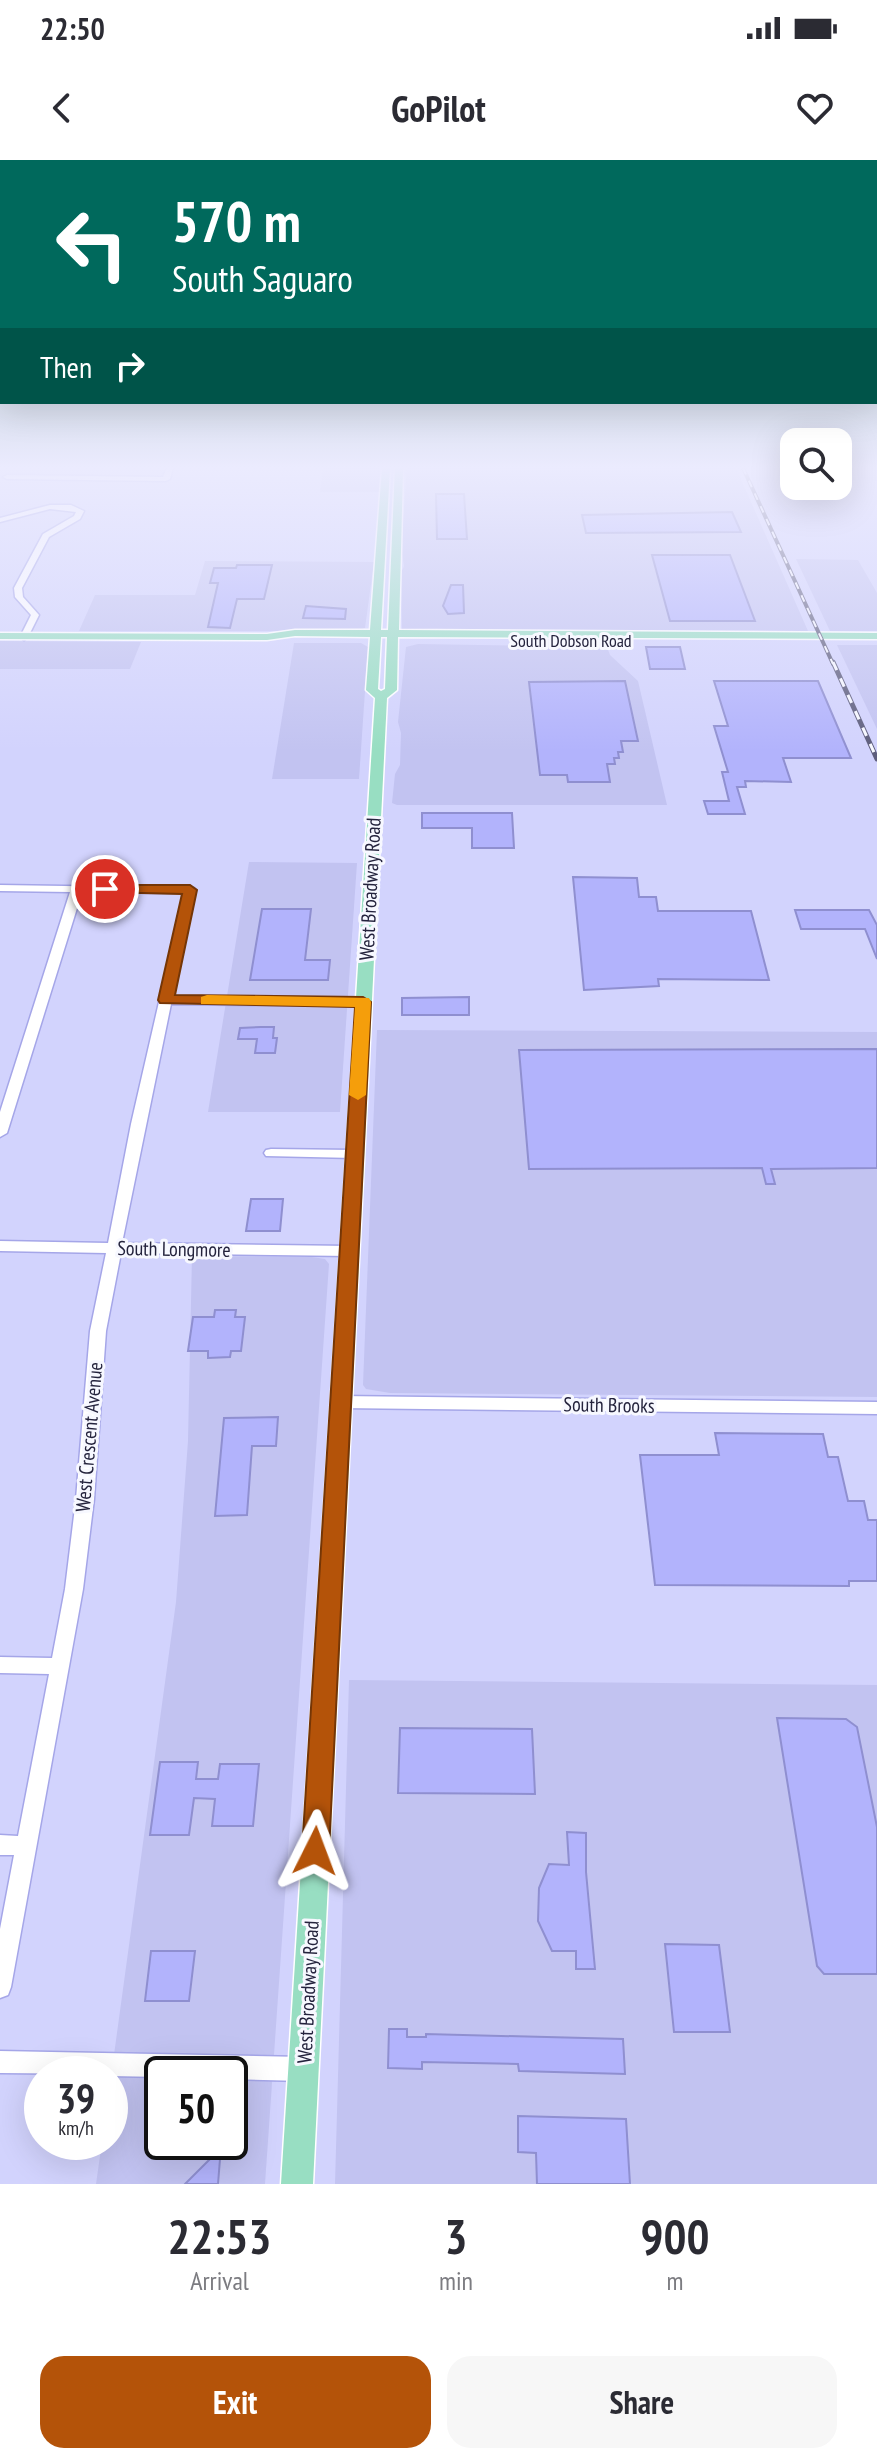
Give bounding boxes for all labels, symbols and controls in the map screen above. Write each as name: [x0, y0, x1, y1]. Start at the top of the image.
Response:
text: 22:50: [40, 9, 105, 48]
text: GoPilot: [391, 85, 486, 132]
icon: back: [40, 86, 84, 130]
icon: heart: [793, 86, 837, 130]
text: 570 m: [172, 185, 301, 257]
icon: left: [40, 192, 144, 296]
text: South Saguaro: [172, 255, 353, 302]
icon: right: [108, 344, 152, 388]
text: Then: [40, 347, 92, 386]
map controls: [780, 428, 852, 500]
button: search: [780, 428, 852, 500]
street label: South Dobson Road: [510, 629, 632, 652]
street label: West Broadway Road: [353, 817, 387, 961]
pin: [71, 855, 139, 923]
icon: arrive: [83, 867, 127, 911]
street label: South Longmore: [117, 1235, 231, 1263]
street label: West Crescent Avenue: [69, 1361, 109, 1513]
street label: South Brooks: [563, 1391, 655, 1419]
position arrow: [273, 1809, 357, 1893]
street label: West Broadway Road: [291, 1920, 325, 2064]
speed limit sign: 50: [144, 2056, 248, 2160]
text: 39: [57, 2072, 95, 2124]
text: km/h: [58, 2115, 94, 2141]
text: 22:53: [168, 2205, 271, 2267]
text: 3: [445, 2205, 467, 2267]
text: 900: [641, 2205, 709, 2267]
text: Arrival: [190, 2264, 249, 2297]
text: min: [439, 2264, 473, 2297]
text: m: [667, 2264, 683, 2297]
button: Exit: [40, 2356, 431, 2448]
button: Share: [447, 2356, 837, 2448]

